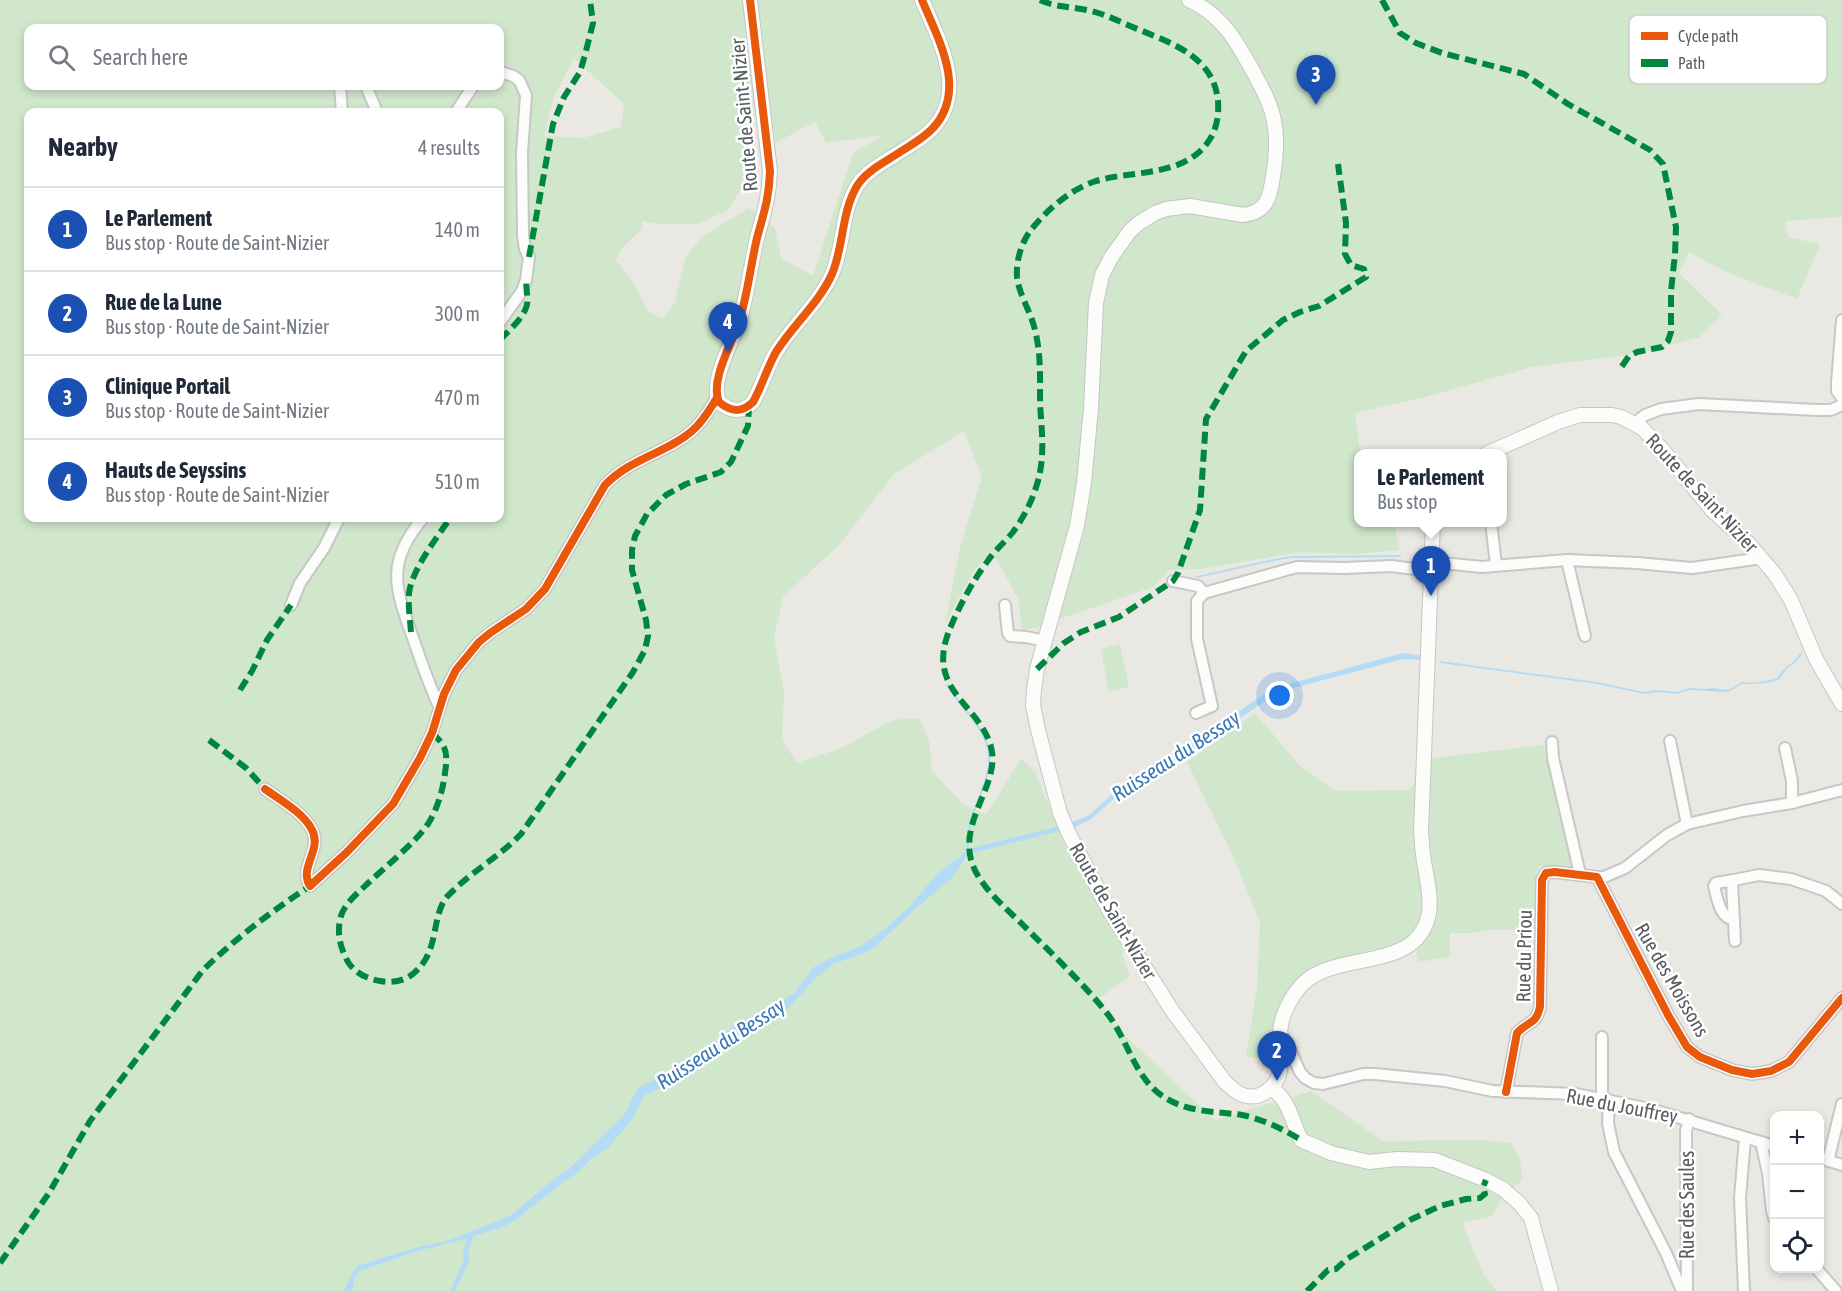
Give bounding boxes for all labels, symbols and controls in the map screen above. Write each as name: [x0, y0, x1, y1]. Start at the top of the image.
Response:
legend: [1629, 15, 1827, 84]
search box: [24, 24, 504, 90]
text: Cycle path: [1678, 27, 1738, 46]
street label: Route de Saint-Nizier: [725, 36, 762, 193]
icon: search: [45, 41, 78, 74]
text: Search here: [93, 44, 188, 70]
text: Path: [1678, 54, 1705, 72]
pin: 3: [1296, 56, 1336, 105]
text: Nearby: [48, 132, 118, 162]
text: 4 results: [418, 136, 480, 159]
text: Le Parlement: [105, 205, 212, 231]
text: 1: [63, 218, 72, 241]
text: 140 m: [435, 218, 480, 241]
text: Bus stop · Route de Saint-Nizier: [105, 231, 329, 254]
text: Rue de la Lune: [105, 289, 222, 315]
text: 2: [63, 302, 72, 325]
text: 300 m: [435, 302, 480, 325]
pin: 4: [708, 302, 748, 352]
text: Bus stop · Route de Saint-Nizier: [105, 315, 329, 338]
text: Clinique Portail: [105, 373, 230, 399]
text: 3: [63, 386, 72, 409]
text: 470 m: [435, 386, 480, 409]
text: Bus stop · Route de Saint-Nizier: [105, 399, 329, 422]
street label: Route de Saint-Nizier: [1642, 429, 1764, 558]
popup: [1354, 449, 1507, 527]
text: Hauts de Seyssins: [105, 457, 246, 483]
text: Le Parlement: [1377, 464, 1484, 490]
text: 4: [63, 470, 72, 493]
text: 510 m: [435, 470, 480, 493]
text: Bus stop · Route de Saint-Nizier: [105, 483, 329, 506]
text: Bus stop: [1377, 490, 1437, 513]
pin: 1: [1412, 546, 1450, 596]
your location: [1265, 681, 1294, 710]
water label: Ruisseau du Bessay: [1107, 705, 1244, 806]
street label: Route de Saint-Nizier: [1065, 838, 1162, 984]
street label: Rue du Priou: [1511, 909, 1536, 1003]
street label: Rue des Moissons: [1631, 919, 1714, 1041]
water label: Ruisseau du Bessay: [652, 993, 789, 1094]
pin: 2: [1258, 1032, 1296, 1081]
street label: Rue du Jouffrey: [1565, 1083, 1680, 1128]
map controls: [1770, 1111, 1824, 1273]
button: +: [1770, 1111, 1824, 1165]
street label: Rue des Saules: [1675, 1151, 1698, 1259]
button: −: [1770, 1165, 1824, 1219]
button: locate: [1770, 1219, 1824, 1273]

